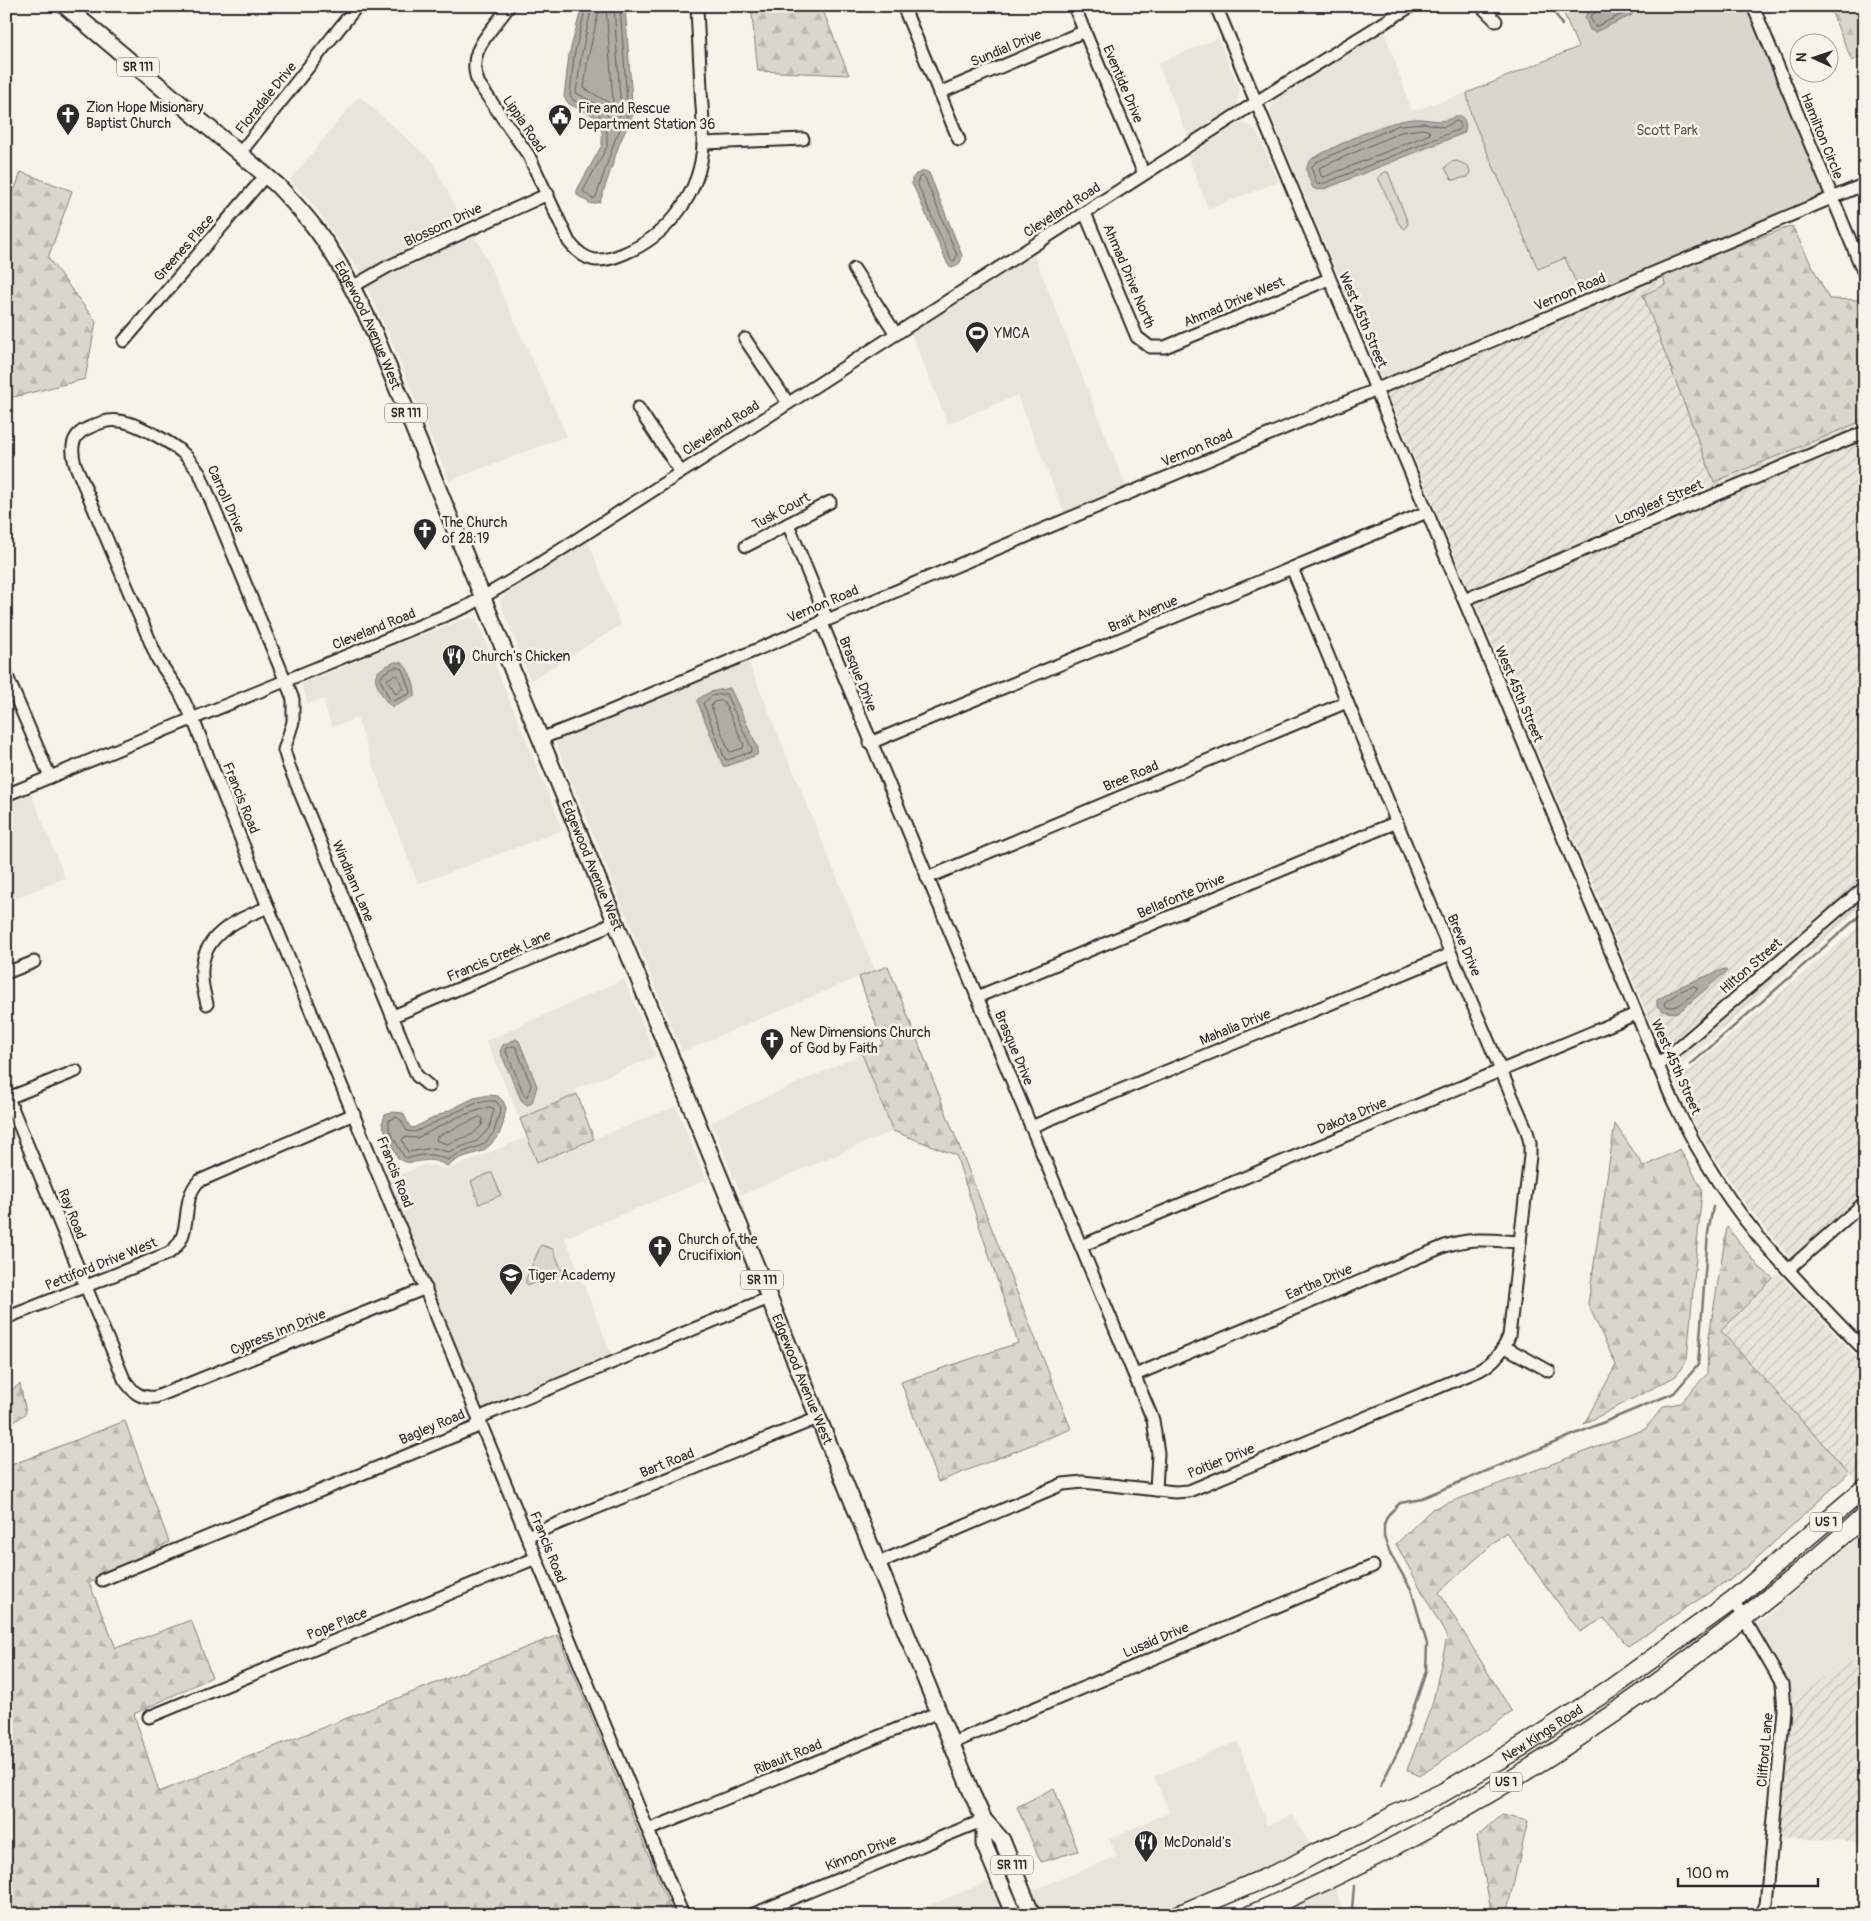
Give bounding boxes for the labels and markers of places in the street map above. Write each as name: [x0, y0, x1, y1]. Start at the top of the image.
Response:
place label: Zion Hope Misionary Baptist Church: [86, 99, 204, 132]
place label: Fire and Rescue Department Station 36: [578, 100, 715, 133]
church icon: Zion Hope Misionary Baptist Church: [55, 102, 81, 136]
public building icon: Fire and Rescue Department Station 36: [547, 103, 573, 137]
sports icon: YMCA: [964, 320, 990, 354]
place label: YMCA: [993, 325, 1030, 342]
place label: The Church of 28:19: [442, 514, 507, 547]
church icon: The Church of 28:19: [412, 517, 438, 551]
restaurant icon: Church's Chicken: [441, 643, 467, 677]
place label: Church's Chicken: [472, 648, 570, 665]
place label: New Dimensions Church of God by Faith: [790, 1024, 930, 1057]
church icon: New Dimensions Church of God by Faith: [759, 1027, 785, 1061]
place label: Church of the Crucifixion: [678, 1231, 757, 1264]
church icon: Church of the Crucifixion: [647, 1234, 673, 1268]
school or university icon: Tiger Academy: [498, 1262, 524, 1296]
place label: Tiger Academy: [528, 1267, 615, 1284]
restaurant icon: McDonald's: [1133, 1829, 1159, 1863]
place label: McDonald's: [1164, 1834, 1232, 1851]

